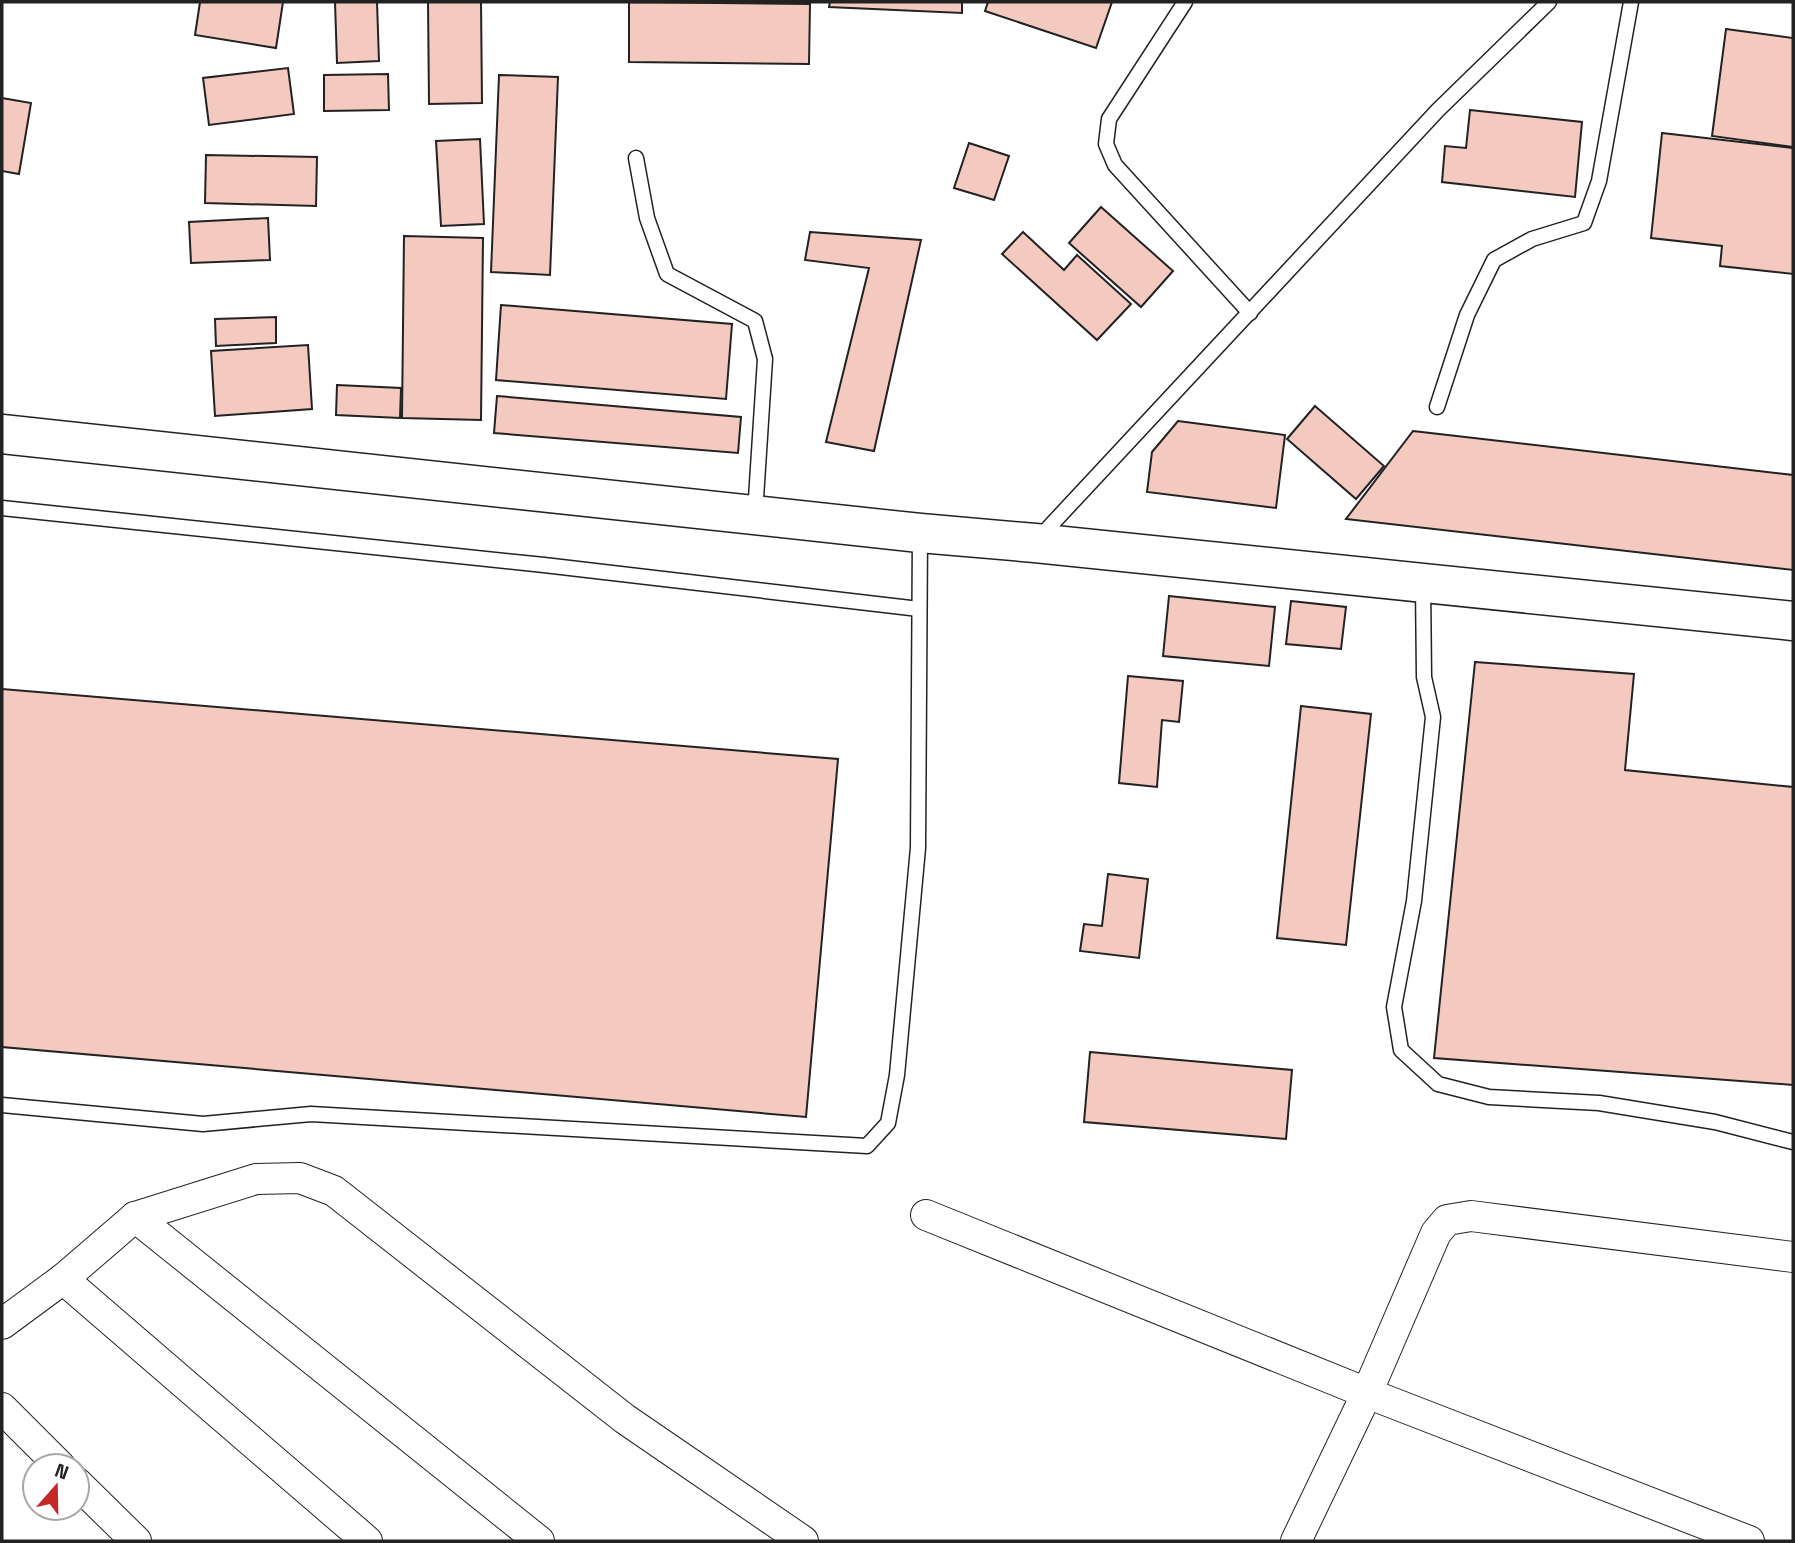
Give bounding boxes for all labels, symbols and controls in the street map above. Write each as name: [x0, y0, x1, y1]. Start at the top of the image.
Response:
north arrow: [21, 1452, 91, 1522]
text: N: [51, 1458, 72, 1485]

